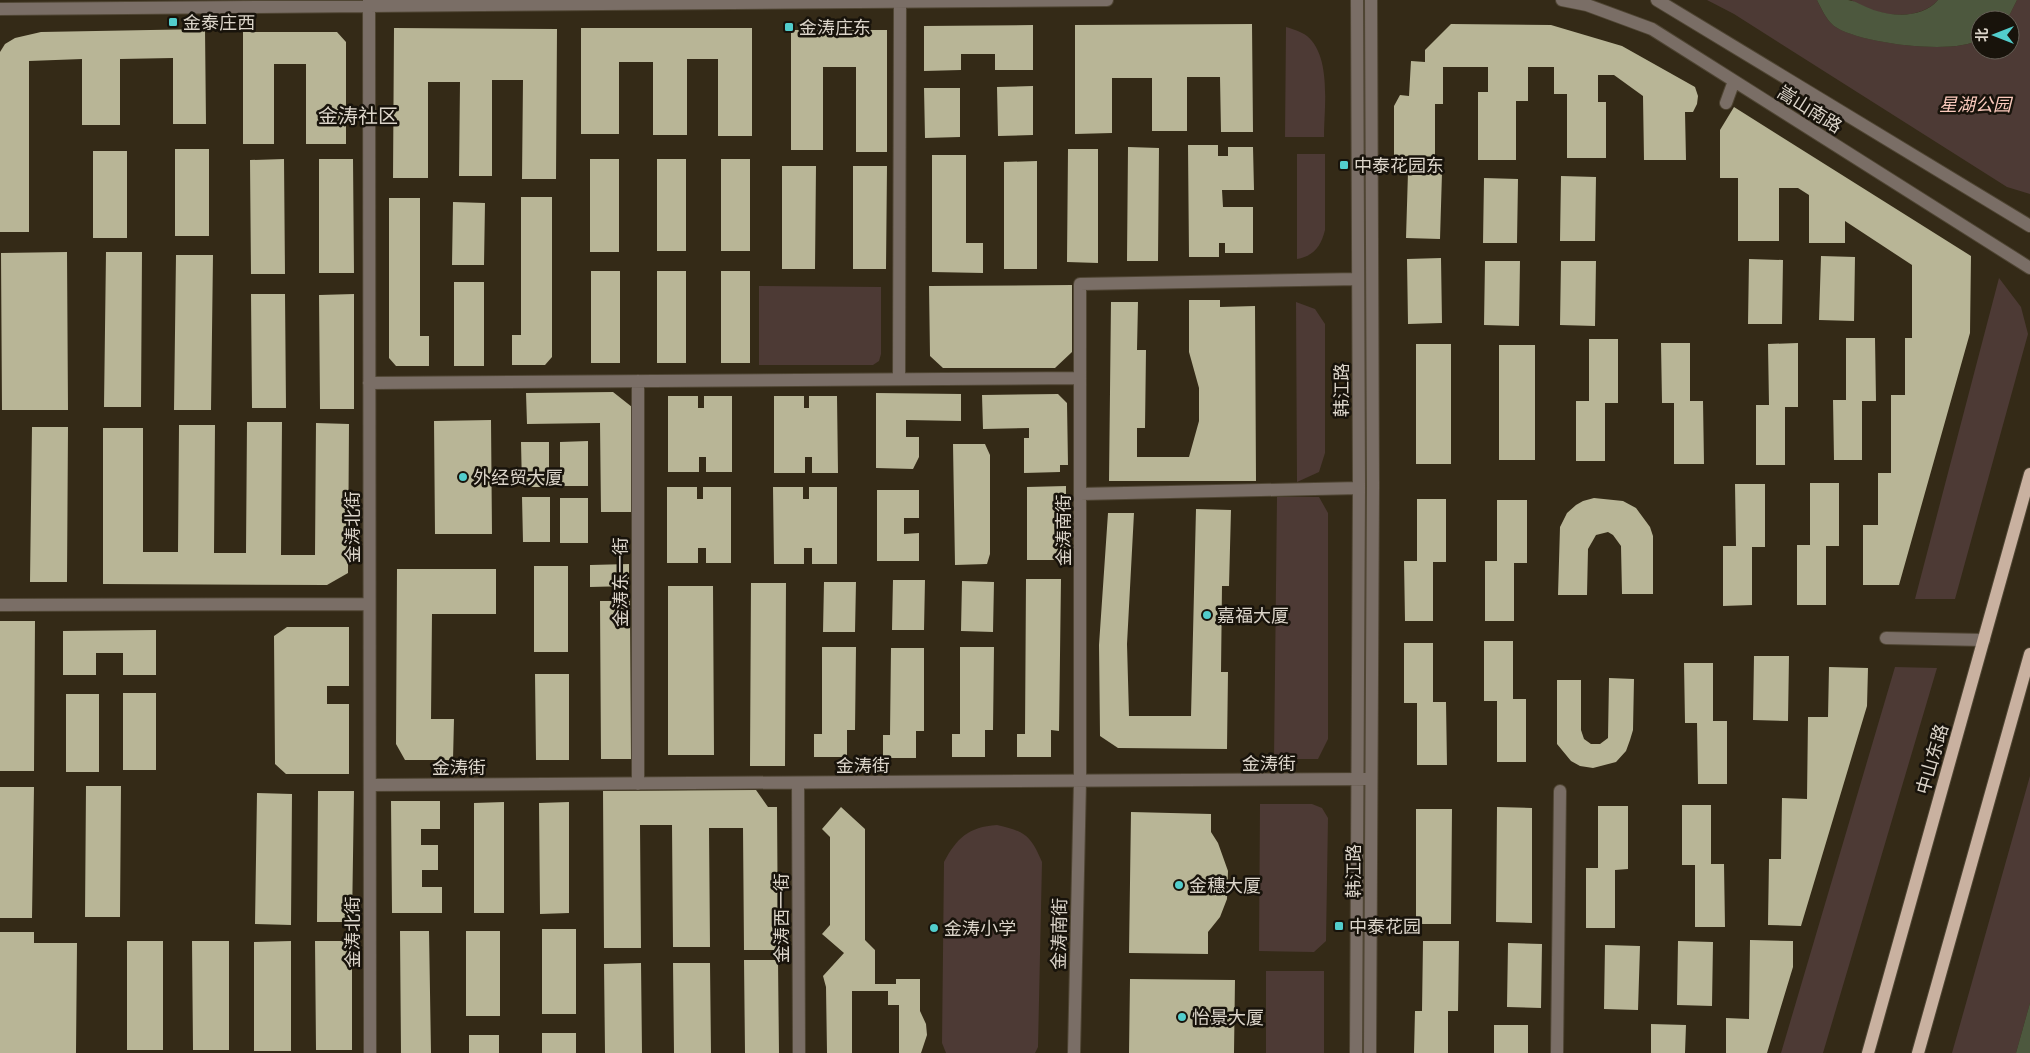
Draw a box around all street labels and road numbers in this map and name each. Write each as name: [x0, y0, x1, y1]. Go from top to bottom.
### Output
street label: 嵩山南路: [1773, 80, 1847, 138]
street label: 韩江路: [1330, 363, 1353, 417]
street label: 金涛北街: [341, 491, 364, 563]
street label: 金涛南街: [1052, 494, 1075, 566]
street label: 金涛东一街: [609, 537, 632, 627]
street label: 中山东路: [1911, 721, 1953, 797]
street label: 金涛街: [1242, 752, 1296, 775]
street label: 金涛街: [836, 754, 890, 777]
street label: 金涛街: [432, 756, 486, 779]
street label: 韩江路: [1342, 844, 1365, 898]
street label: 金涛西一街: [770, 873, 793, 963]
street label: 金涛北街: [341, 896, 364, 968]
street label: 金涛南街: [1047, 898, 1071, 970]

